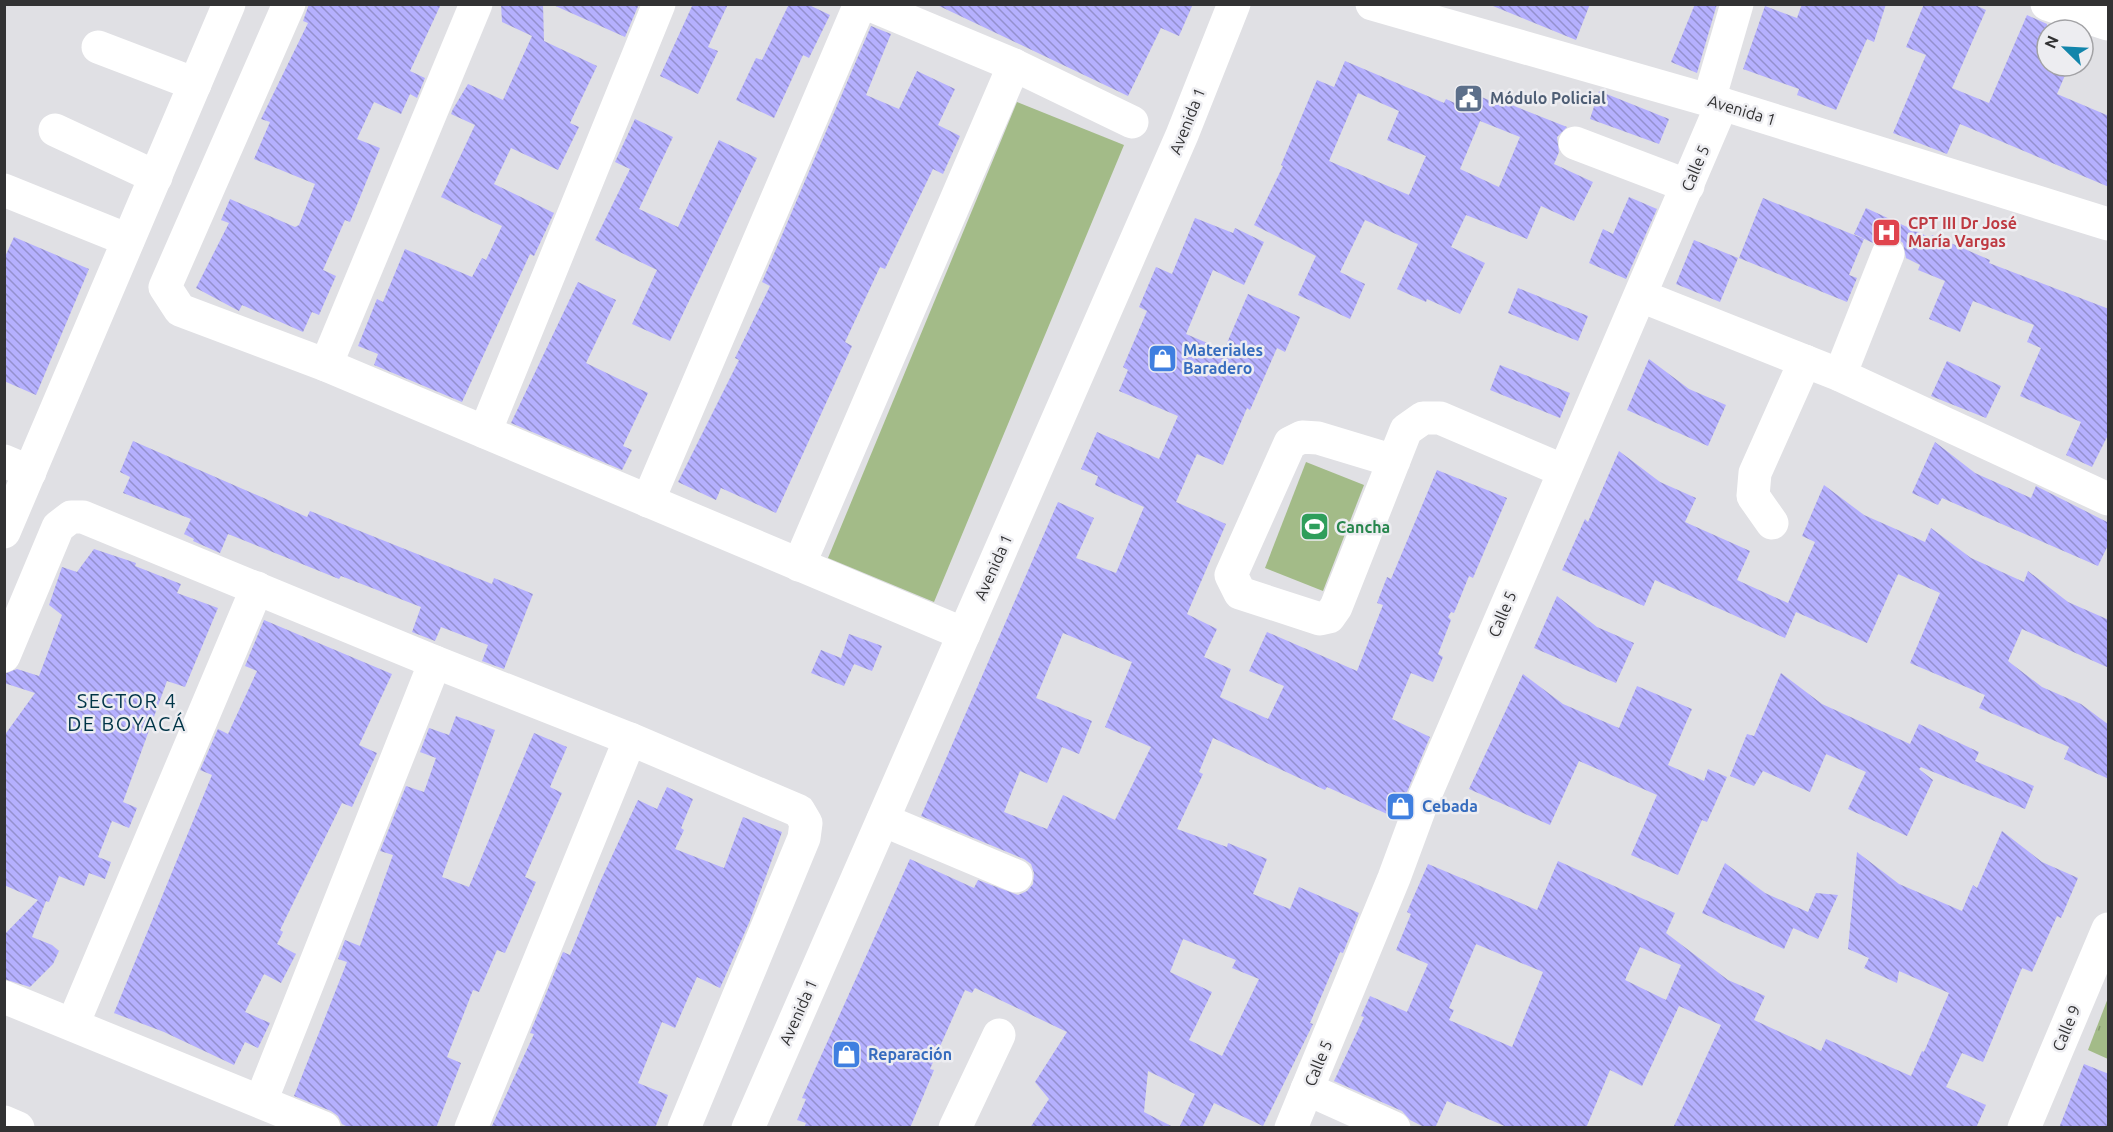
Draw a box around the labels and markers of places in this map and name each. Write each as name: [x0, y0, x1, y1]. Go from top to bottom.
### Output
public building icon: Módulo Policial: [1453, 82, 1485, 114]
place label: Módulo Policial: [1490, 89, 1606, 107]
place label: CPT III Dr José María Vargas: [1908, 214, 2017, 250]
hospital icon: CPT III Dr José María Vargas: [1871, 216, 1903, 248]
place label: Materiales Baradero: [1183, 341, 1263, 377]
shop icon: Materiales Baradero: [1146, 343, 1178, 375]
sports icon: Cancha: [1299, 511, 1331, 543]
place label: Cancha: [1336, 518, 1390, 536]
shop icon: Cebada: [1385, 790, 1417, 822]
place label: Cebada: [1422, 797, 1478, 815]
shop icon: Reparación: [831, 1038, 863, 1070]
place label: Reparación: [868, 1045, 952, 1063]

